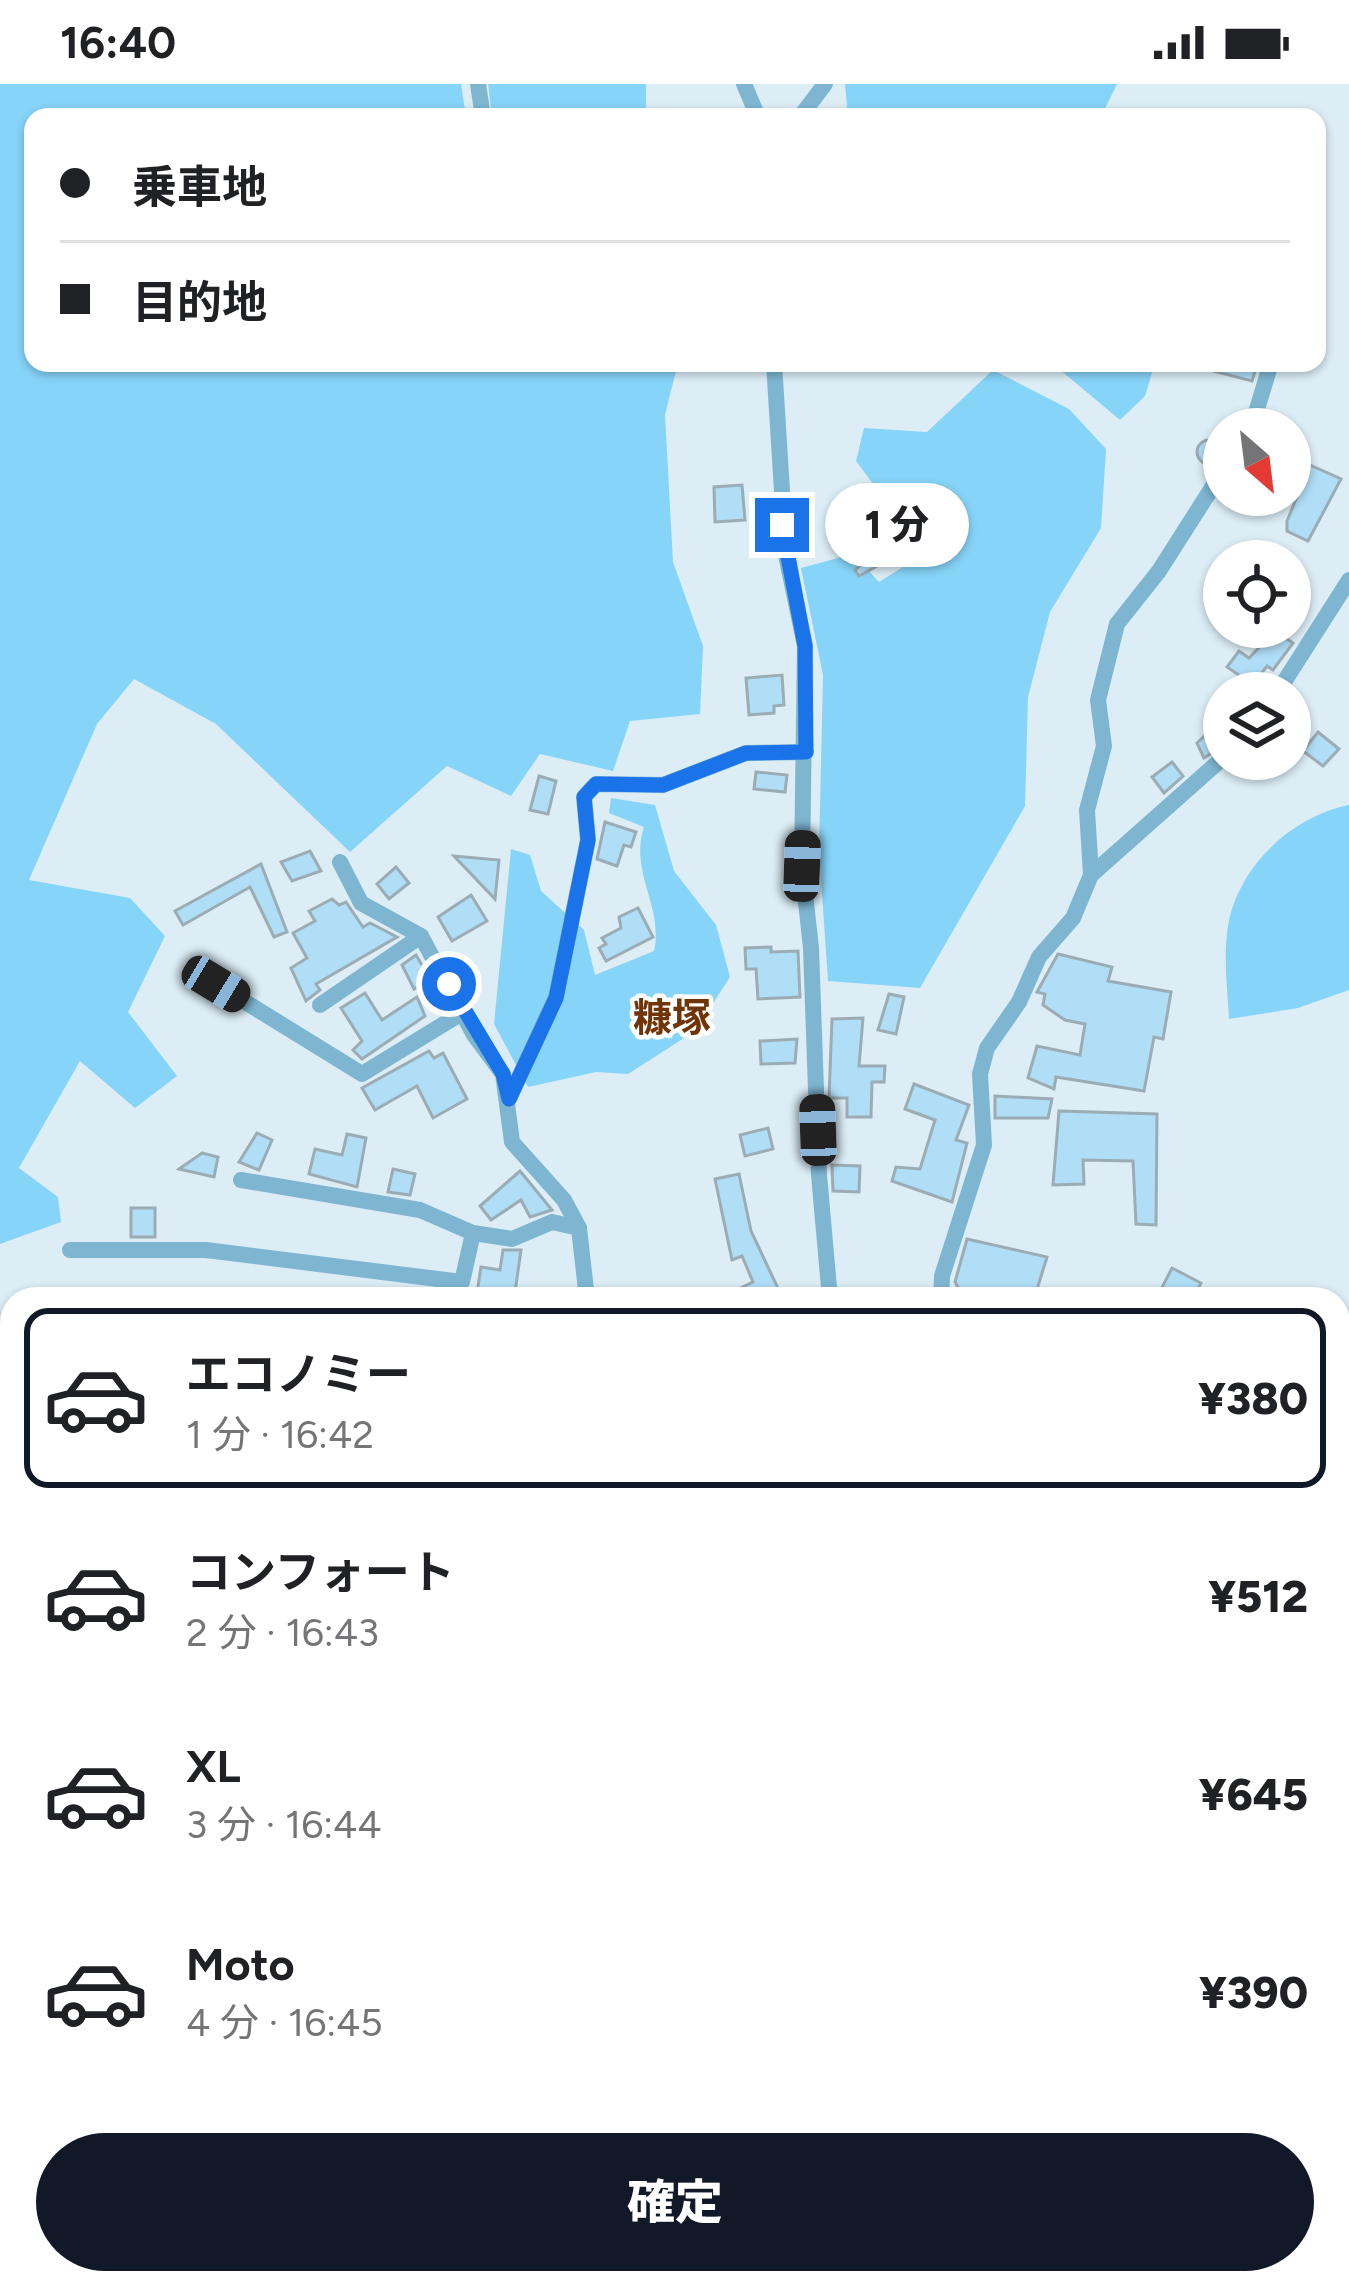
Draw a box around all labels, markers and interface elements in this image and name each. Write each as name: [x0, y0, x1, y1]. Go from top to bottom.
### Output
text: 16:40: [60, 15, 176, 69]
text: 乗車地: [132, 160, 267, 214]
text: 目的地: [132, 275, 267, 329]
north arrow: [1203, 408, 1311, 516]
map controls: [1203, 408, 1311, 780]
callout: 1 分: [824, 483, 968, 567]
route end: [755, 498, 809, 552]
text: 1 分: [865, 501, 929, 548]
button: locate: [1203, 540, 1311, 648]
button: layers: [1203, 672, 1311, 780]
car: [783, 829, 821, 903]
car: [176, 950, 256, 1018]
route start: [422, 957, 476, 1011]
district label: 糠塚: [633, 994, 711, 1041]
car: [799, 1093, 837, 1167]
icon: car: [42, 1344, 150, 1452]
text: エコノミー: [186, 1347, 411, 1401]
text: ¥380: [1198, 1371, 1308, 1425]
text: 1 分 · 16:42: [186, 1411, 374, 1458]
icon: car: [42, 1542, 150, 1650]
text: コンフォート: [186, 1545, 455, 1599]
text: ¥512: [1208, 1569, 1308, 1623]
text: 2 分 · 16:43: [186, 1609, 379, 1656]
text: XL: [186, 1739, 241, 1793]
icon: car: [42, 1740, 150, 1848]
text: ¥645: [1199, 1767, 1308, 1821]
text: 3 分 · 16:44: [186, 1801, 382, 1848]
text: Moto: [186, 1937, 295, 1991]
icon: car: [42, 1938, 150, 2046]
text: ¥390: [1199, 1965, 1308, 2019]
text: 4 分 · 16:45: [186, 1999, 383, 2046]
button: 確定: [36, 2133, 1314, 2271]

